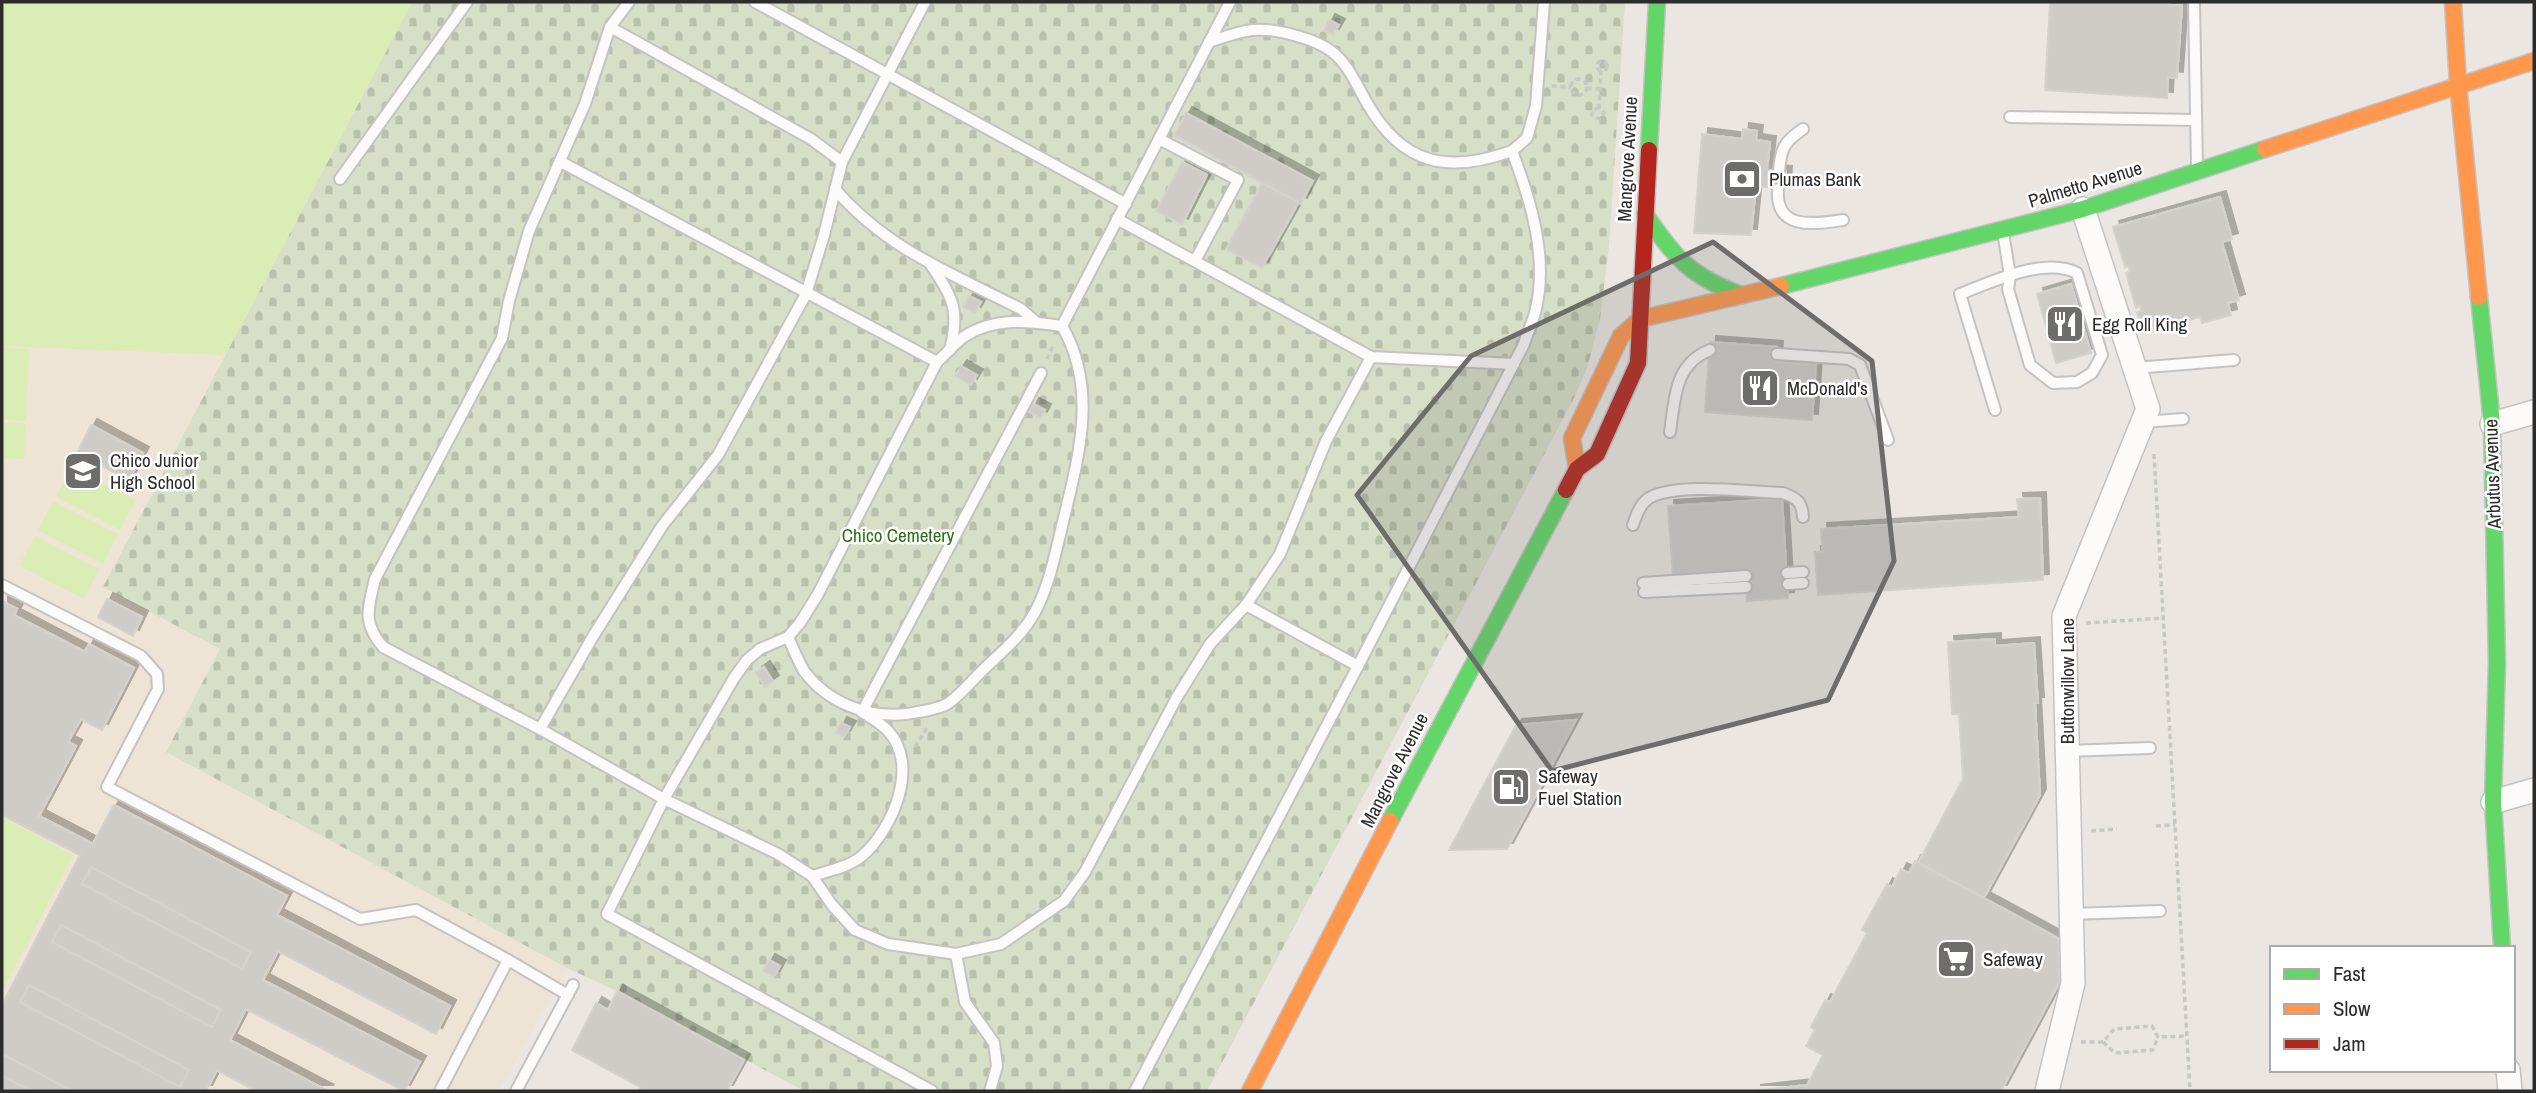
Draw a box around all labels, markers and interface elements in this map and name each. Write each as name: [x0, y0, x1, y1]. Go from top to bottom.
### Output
street label: Mangrove Avenue: [1611, 96, 1643, 222]
street label: Palmetto Avenue: [2025, 154, 2145, 214]
bank icon: Plumas Bank: [1721, 158, 1763, 200]
place label: Plumas Bank: [1769, 166, 1861, 192]
restaurant icon: Egg Roll King: [2044, 303, 2086, 345]
place label: Egg Roll King: [2092, 311, 2188, 337]
restaurant icon: McDonald's: [1739, 367, 1781, 409]
place label: McDonald's: [1787, 375, 1868, 401]
street label: Arbutus Avenue: [2477, 419, 2507, 530]
place label: Chico Junior High School: [110, 447, 199, 495]
school or university icon: Chico Junior High School: [62, 450, 104, 492]
park label: Chico Cemetery: [842, 522, 954, 548]
street label: Buttonwillow Lane: [2054, 618, 2080, 744]
street label: Mangrove Avenue: [1354, 708, 1434, 832]
place label: Safeway Fuel Station: [1538, 763, 1622, 811]
fuel station icon: Safeway Fuel Station: [1490, 766, 1532, 808]
supermarket icon: Safeway: [1935, 938, 1977, 980]
place label: Safeway: [1983, 946, 2043, 972]
legend: [2270, 946, 2515, 1072]
text: Fast: [2333, 959, 2366, 988]
text: Slow: [2333, 994, 2371, 1023]
text: Jam: [2333, 1029, 2366, 1058]

